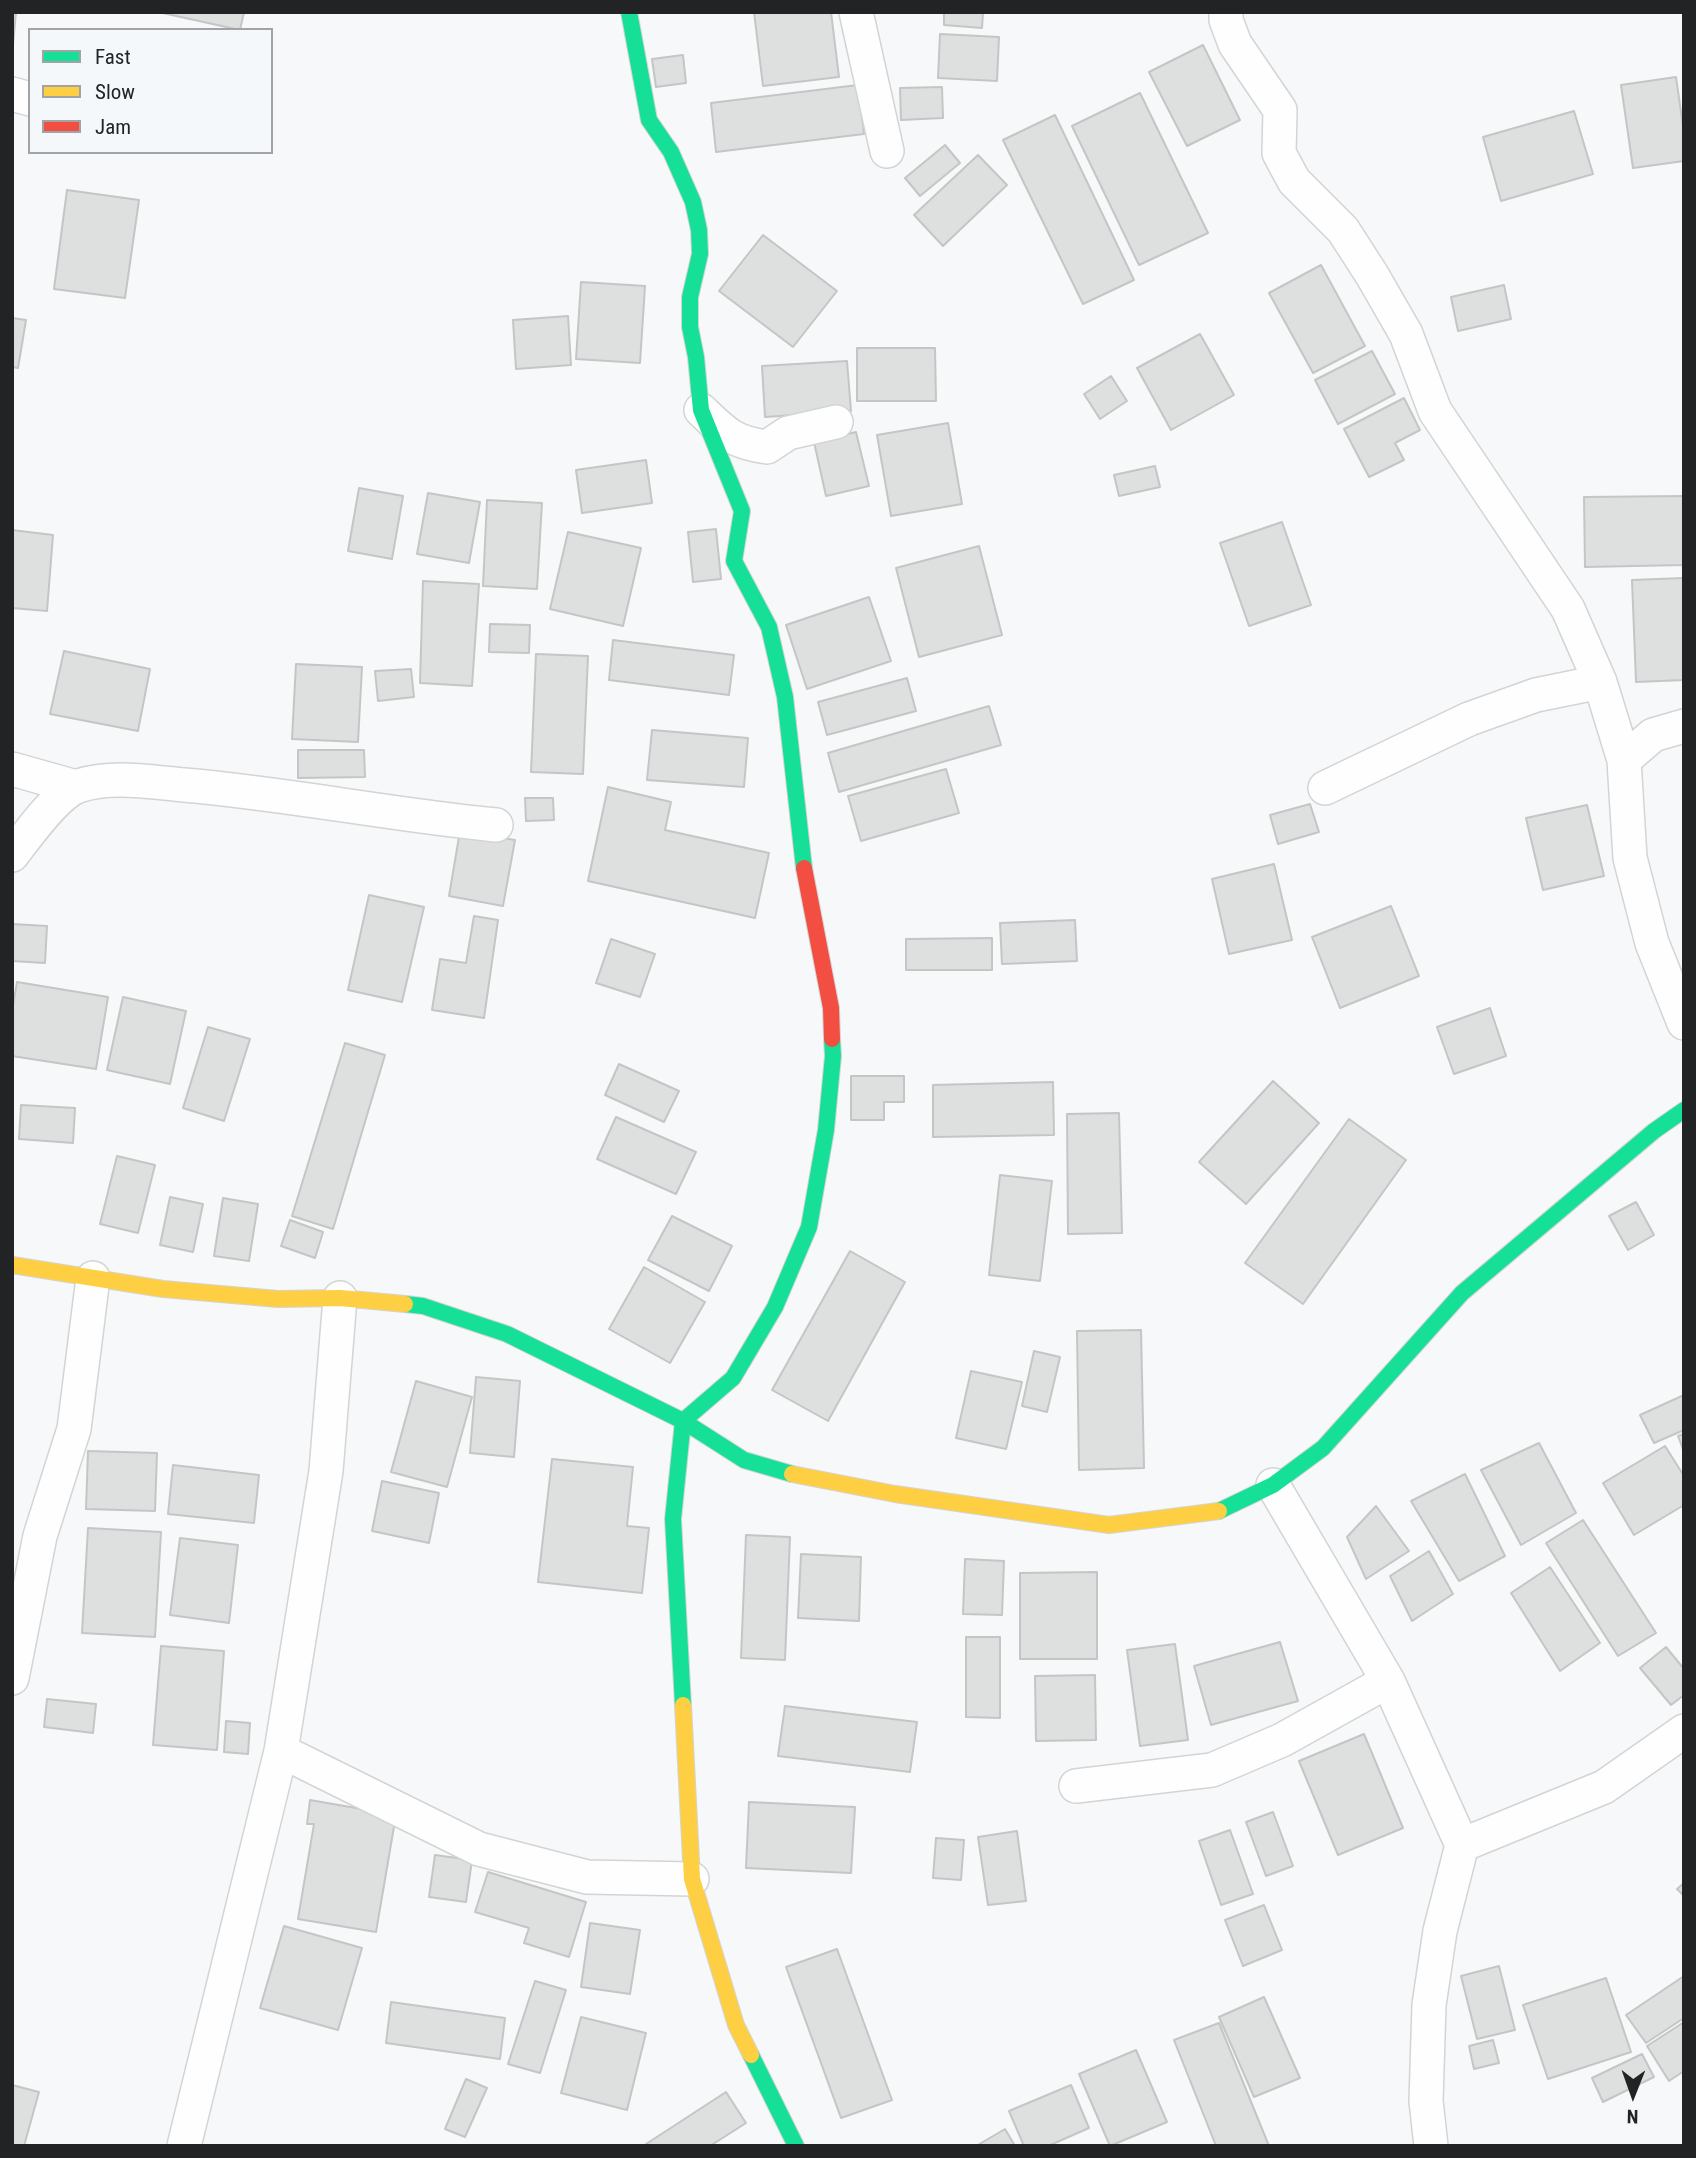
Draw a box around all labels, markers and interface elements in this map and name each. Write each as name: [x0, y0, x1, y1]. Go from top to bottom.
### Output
legend: [28, 28, 273, 154]
text: Fast: [95, 45, 131, 69]
text: Slow: [95, 80, 135, 104]
text: Jam: [95, 115, 131, 139]
north arrow: [1598, 2060, 1668, 2130]
text: N: [1627, 2105, 1639, 2128]

